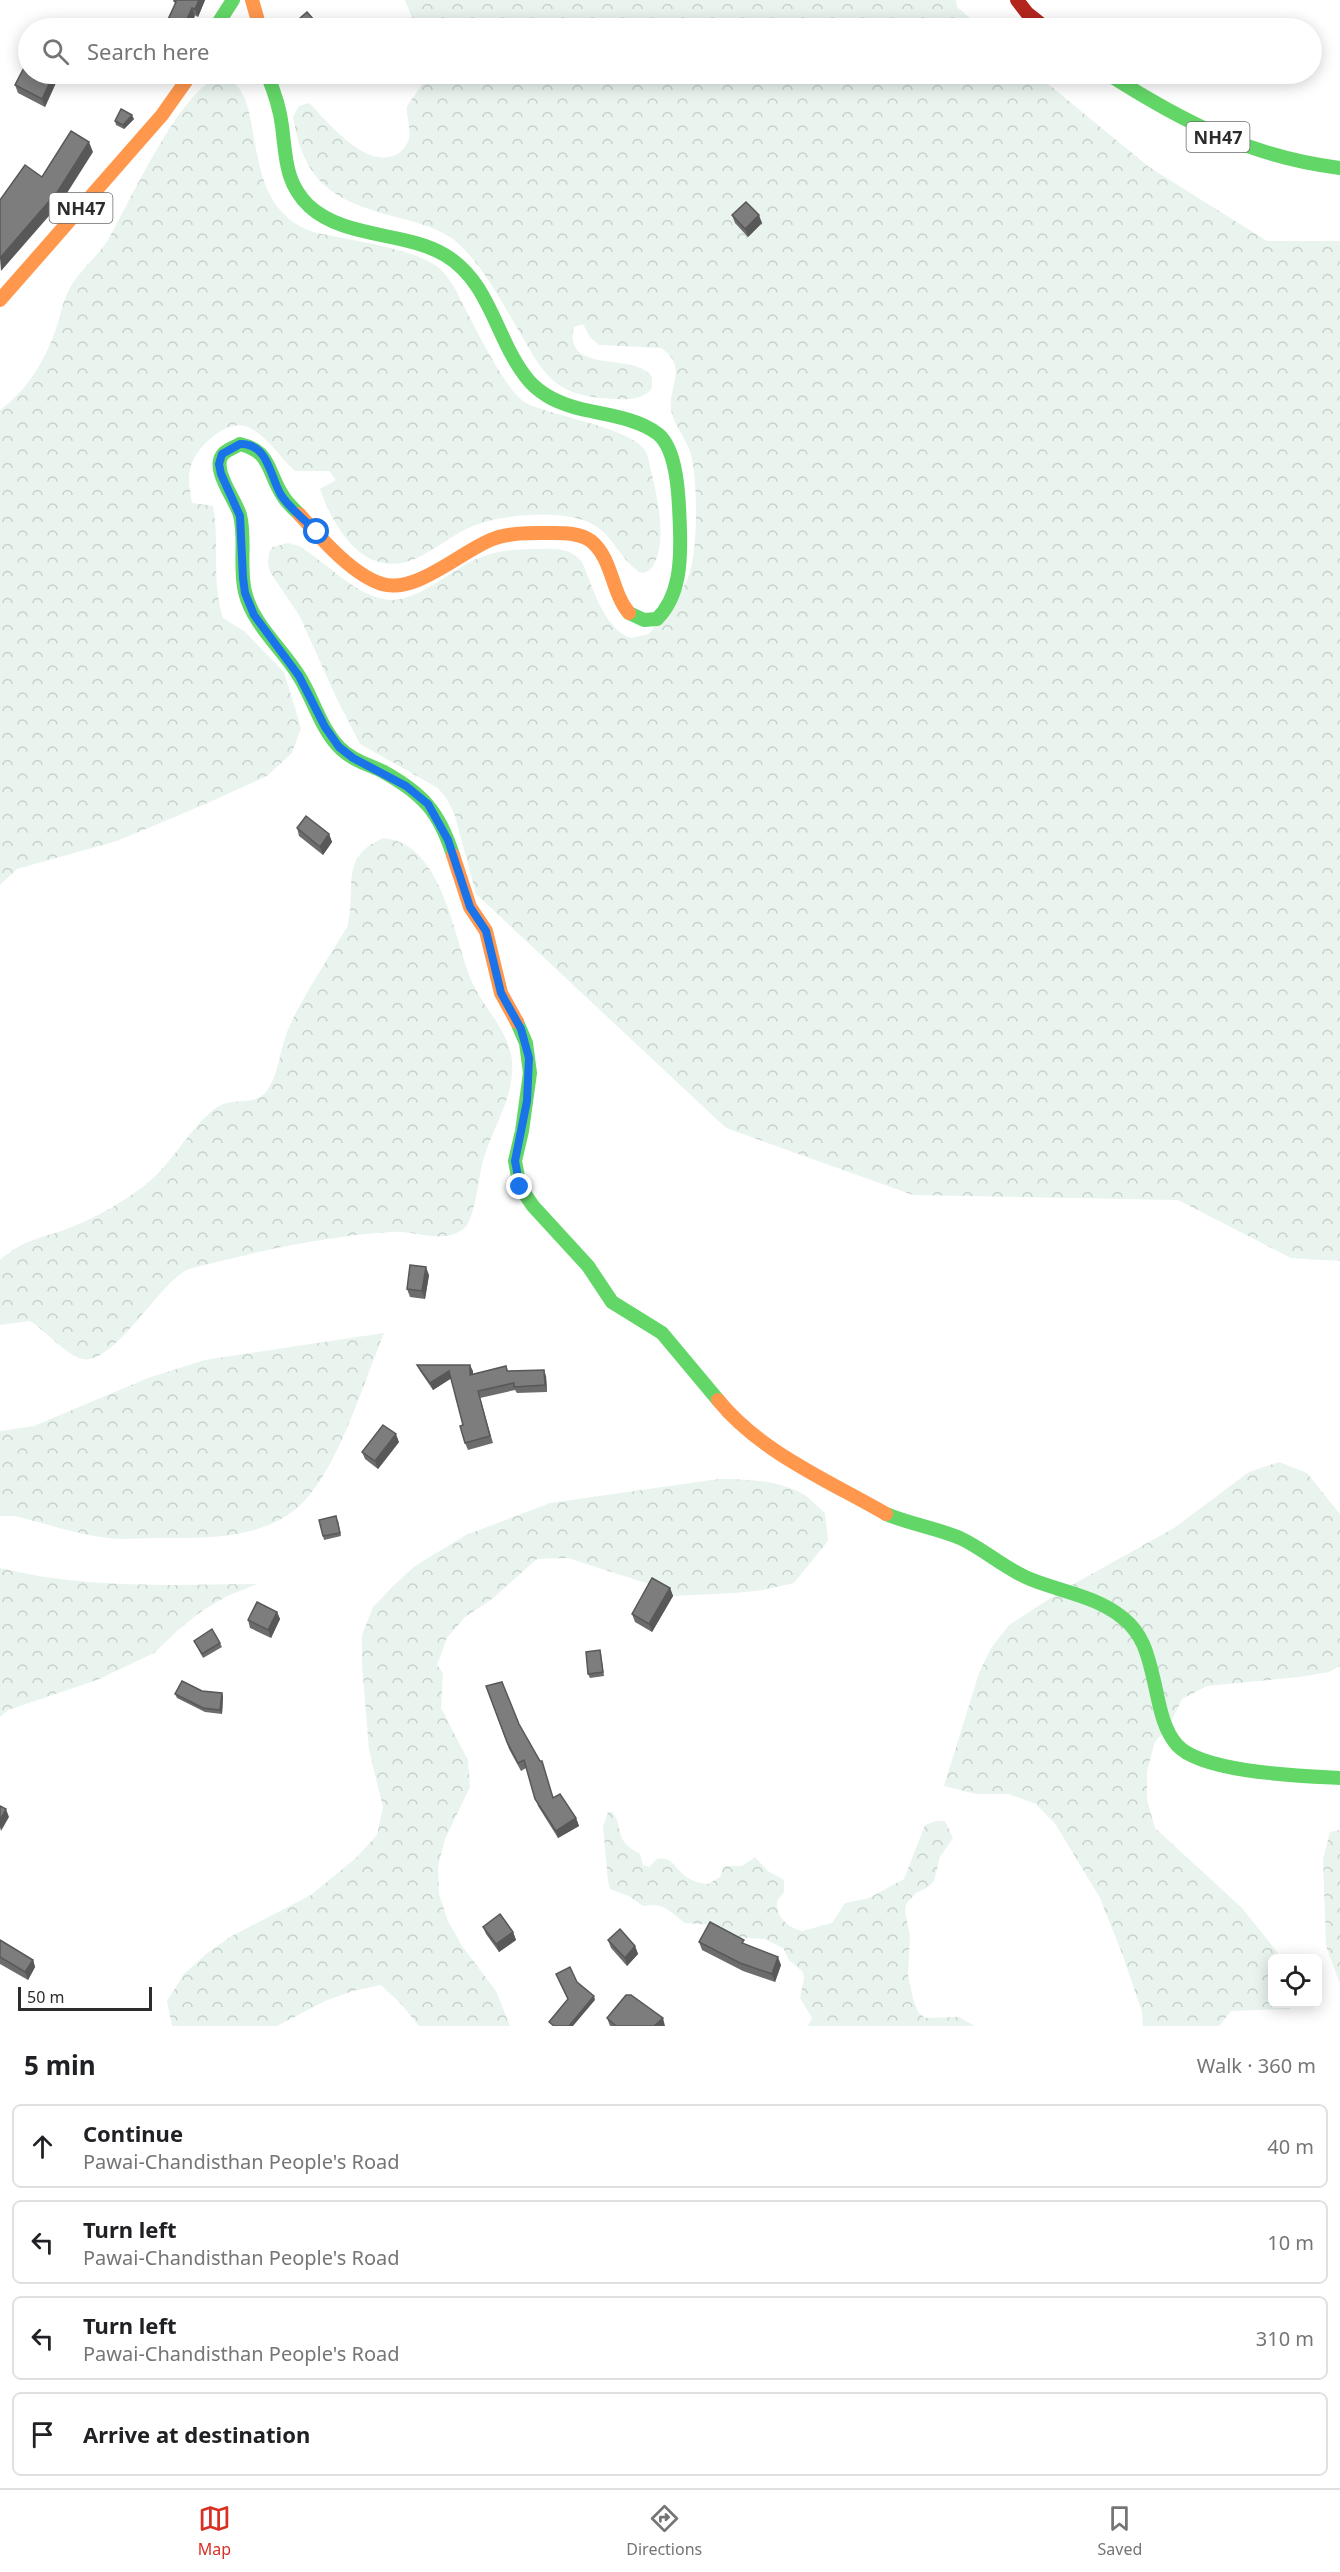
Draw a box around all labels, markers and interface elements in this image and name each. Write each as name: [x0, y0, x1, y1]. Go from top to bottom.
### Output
search box: [18, 18, 1322, 84]
icon: search: [39, 35, 72, 68]
text: Search here: [87, 36, 209, 66]
road number: NH47: [1186, 122, 1250, 152]
road number: NH47: [50, 193, 112, 223]
route start: [303, 518, 329, 544]
route end: [506, 1173, 532, 1199]
map controls: [1268, 1954, 1322, 2008]
button: locate: [1268, 1954, 1322, 2008]
scale bar: [18, 1984, 152, 2012]
text: 50 m: [27, 1986, 64, 2008]
text: 5 min: [24, 2047, 96, 2083]
text: Walk · 360 m: [1197, 2052, 1316, 2079]
text: Continue: [83, 2118, 183, 2148]
icon: ahead: [26, 2130, 59, 2163]
text: 40 m: [1267, 2133, 1314, 2160]
text: Pawai-Chandisthan People's Road: [83, 2148, 400, 2175]
text: Turn left: [83, 2214, 177, 2244]
icon: left: [26, 2226, 59, 2259]
text: 10 m: [1267, 2229, 1314, 2256]
text: Pawai-Chandisthan People's Road: [83, 2244, 400, 2271]
text: Turn left: [83, 2310, 177, 2340]
icon: left: [26, 2322, 59, 2355]
text: 310 m: [1256, 2325, 1314, 2352]
text: Pawai-Chandisthan People's Road: [83, 2340, 400, 2367]
icon: arrive: [26, 2418, 59, 2451]
text: Arrive at destination: [83, 2419, 310, 2449]
tab: Map: [198, 2502, 231, 2560]
tab: Directions: [626, 2502, 702, 2560]
tab: Saved: [1098, 2502, 1142, 2560]

